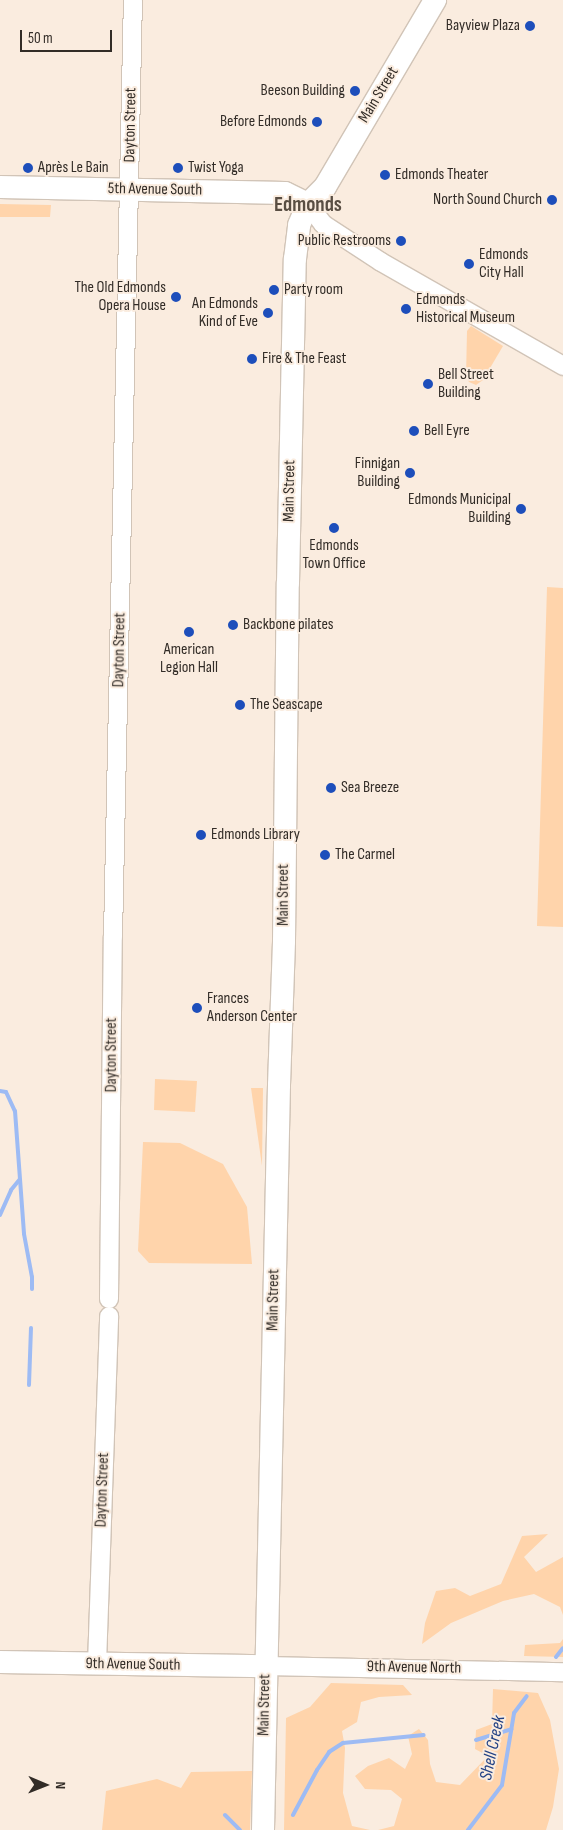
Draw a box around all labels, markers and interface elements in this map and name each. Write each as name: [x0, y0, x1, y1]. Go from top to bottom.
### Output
place label: Bayview Plaza: [446, 16, 520, 36]
scale bar: [22, 20, 115, 52]
marker: Bayview Plaza: [524, 20, 536, 32]
text: 50 m: [28, 29, 53, 48]
street label: Main Street: [355, 64, 403, 126]
place label: Beeson Building: [261, 81, 345, 101]
marker: Beeson Building: [349, 85, 361, 97]
street label: Dayton Street: [121, 88, 141, 162]
place label: Before Edmonds: [220, 112, 307, 132]
marker: Before Edmonds: [311, 116, 323, 128]
place label: Après Le Bain: [38, 158, 109, 178]
place label: Twist Yoga: [188, 158, 244, 178]
marker: Après Le Bain: [22, 162, 34, 174]
marker: Twist Yoga: [172, 162, 184, 174]
place label: Edmonds Theater: [395, 165, 488, 185]
marker: Edmonds Theater: [379, 169, 391, 181]
street label: 5th Avenue South: [108, 180, 202, 200]
place label: North Sound Church: [433, 190, 542, 210]
district label: Edmonds: [274, 192, 342, 218]
marker: North Sound Church: [546, 194, 558, 206]
place label: Public Restrooms: [298, 231, 391, 251]
marker: Public Restrooms: [395, 235, 407, 247]
place label: Edmonds City Hall: [479, 245, 528, 283]
marker: Edmonds City Hall: [463, 258, 475, 270]
place label: The Old Edmonds Opera House: [74, 278, 166, 316]
place label: Party room: [284, 280, 343, 300]
marker: Party room: [268, 284, 280, 296]
place label: Edmonds Historical Museum: [416, 290, 515, 328]
marker: The Old Edmonds Opera House: [170, 291, 182, 303]
place label: An Edmonds Kind of Eve: [192, 294, 258, 332]
marker: Edmonds Historical Museum: [400, 303, 412, 315]
marker: An Edmonds Kind of Eve: [262, 307, 274, 319]
place label: Fire & The Feast: [262, 349, 346, 369]
marker: Fire & The Feast: [246, 353, 258, 365]
place label: Bell Street Building: [438, 365, 494, 403]
marker: Bell Street Building: [422, 378, 434, 390]
place label: Bell Eyre: [424, 421, 470, 441]
marker: Bell Eyre: [408, 425, 420, 437]
place label: Finnigan Building: [355, 454, 400, 492]
street label: Main Street: [280, 460, 300, 522]
marker: Finnigan Building: [404, 467, 416, 479]
place label: Edmonds Municipal Building: [408, 490, 511, 528]
marker: Edmonds Municipal Building: [515, 503, 527, 515]
marker: Edmonds Town Office: [328, 522, 340, 534]
place label: Edmonds Town Office: [302, 536, 366, 574]
street label: Dayton Street: [110, 613, 130, 687]
place label: Backbone pilates: [243, 615, 334, 635]
marker: Backbone pilates: [227, 619, 239, 631]
marker: American Legion Hall: [183, 626, 195, 638]
place label: American Legion Hall: [160, 640, 218, 678]
place label: The Seascape: [250, 695, 323, 715]
marker: The Seascape: [234, 699, 246, 711]
place label: Sea Breeze: [341, 778, 399, 798]
marker: Sea Breeze: [325, 782, 337, 794]
place label: Edmonds Library: [211, 825, 300, 845]
marker: Edmonds Library: [195, 829, 207, 841]
place label: The Carmel: [335, 845, 395, 865]
marker: The Carmel: [319, 849, 331, 861]
street label: Main Street: [274, 864, 294, 926]
place label: Frances Anderson Center: [207, 989, 297, 1027]
marker: Frances Anderson Center: [191, 1002, 203, 1014]
street label: Dayton Street: [102, 1018, 122, 1092]
street label: Main Street: [264, 1269, 284, 1331]
street label: Dayton Street: [92, 1452, 114, 1528]
street label: 9th Avenue South: [85, 1655, 181, 1675]
street label: 9th Avenue North: [367, 1658, 461, 1678]
street label: Main Street: [255, 1674, 275, 1736]
water label: Shell Creek: [476, 1714, 510, 1782]
north arrow: [20, 1760, 70, 1810]
text: N: [52, 1781, 69, 1789]

